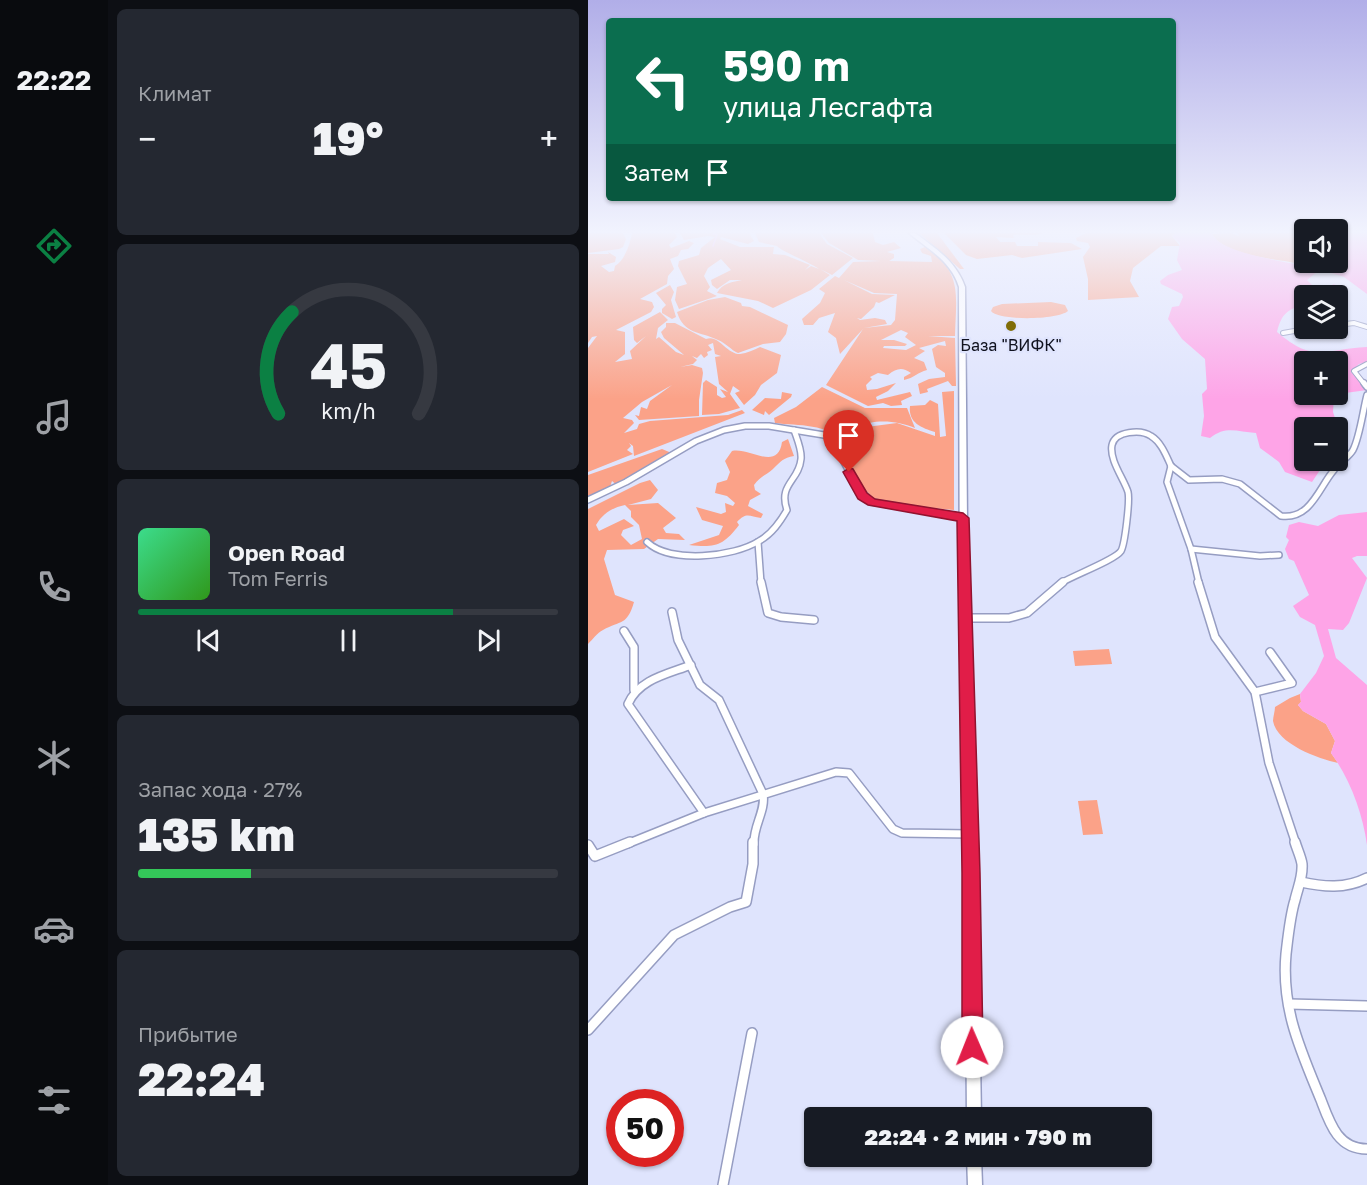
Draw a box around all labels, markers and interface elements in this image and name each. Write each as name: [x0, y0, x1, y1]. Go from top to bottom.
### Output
text: 590 m: [723, 40, 850, 90]
icon: left: [624, 42, 702, 120]
text: 22:22: [17, 64, 91, 96]
text: Климат: [138, 81, 212, 105]
text: улица Лесгафта: [723, 91, 933, 123]
text: 19°: [313, 111, 383, 165]
text: −: [138, 119, 156, 158]
text: +: [540, 119, 558, 158]
icon: arrive: [701, 156, 734, 189]
text: Затем: [624, 159, 689, 186]
map controls: [1294, 219, 1348, 471]
button: sound: [1294, 219, 1348, 273]
icon: directions: [33, 225, 75, 267]
button: layers: [1294, 285, 1348, 339]
marker: База "ВИФК": [1004, 319, 1018, 333]
text: 45: [309, 327, 387, 402]
place label: База "ВИФК": [960, 335, 1062, 355]
button: +: [1294, 351, 1348, 405]
icon: music: [33, 396, 75, 438]
text: km/h: [321, 399, 375, 425]
pin: [823, 410, 874, 472]
button: −: [1294, 417, 1348, 471]
icon: arrive: [832, 419, 865, 452]
text: Open Road: [228, 539, 345, 566]
icon: phone: [33, 566, 75, 608]
text: Tom Ferris: [228, 566, 328, 590]
icon: previous: [192, 624, 225, 657]
icon: pause: [332, 624, 365, 657]
icon: next: [472, 624, 505, 657]
icon: climate: [33, 737, 75, 779]
text: Запас хода · 27%: [138, 777, 302, 801]
text: 135 km: [138, 807, 295, 861]
icon: car: [33, 908, 75, 950]
position arrow: [940, 1015, 1004, 1079]
text: Прибытие: [138, 1022, 238, 1046]
text: 22:24: [138, 1052, 265, 1106]
icon: filters: [33, 1079, 75, 1121]
speed limit sign: 50: [606, 1089, 684, 1167]
text: 22:24 · 2 мин · 790 m: [865, 1123, 1091, 1150]

